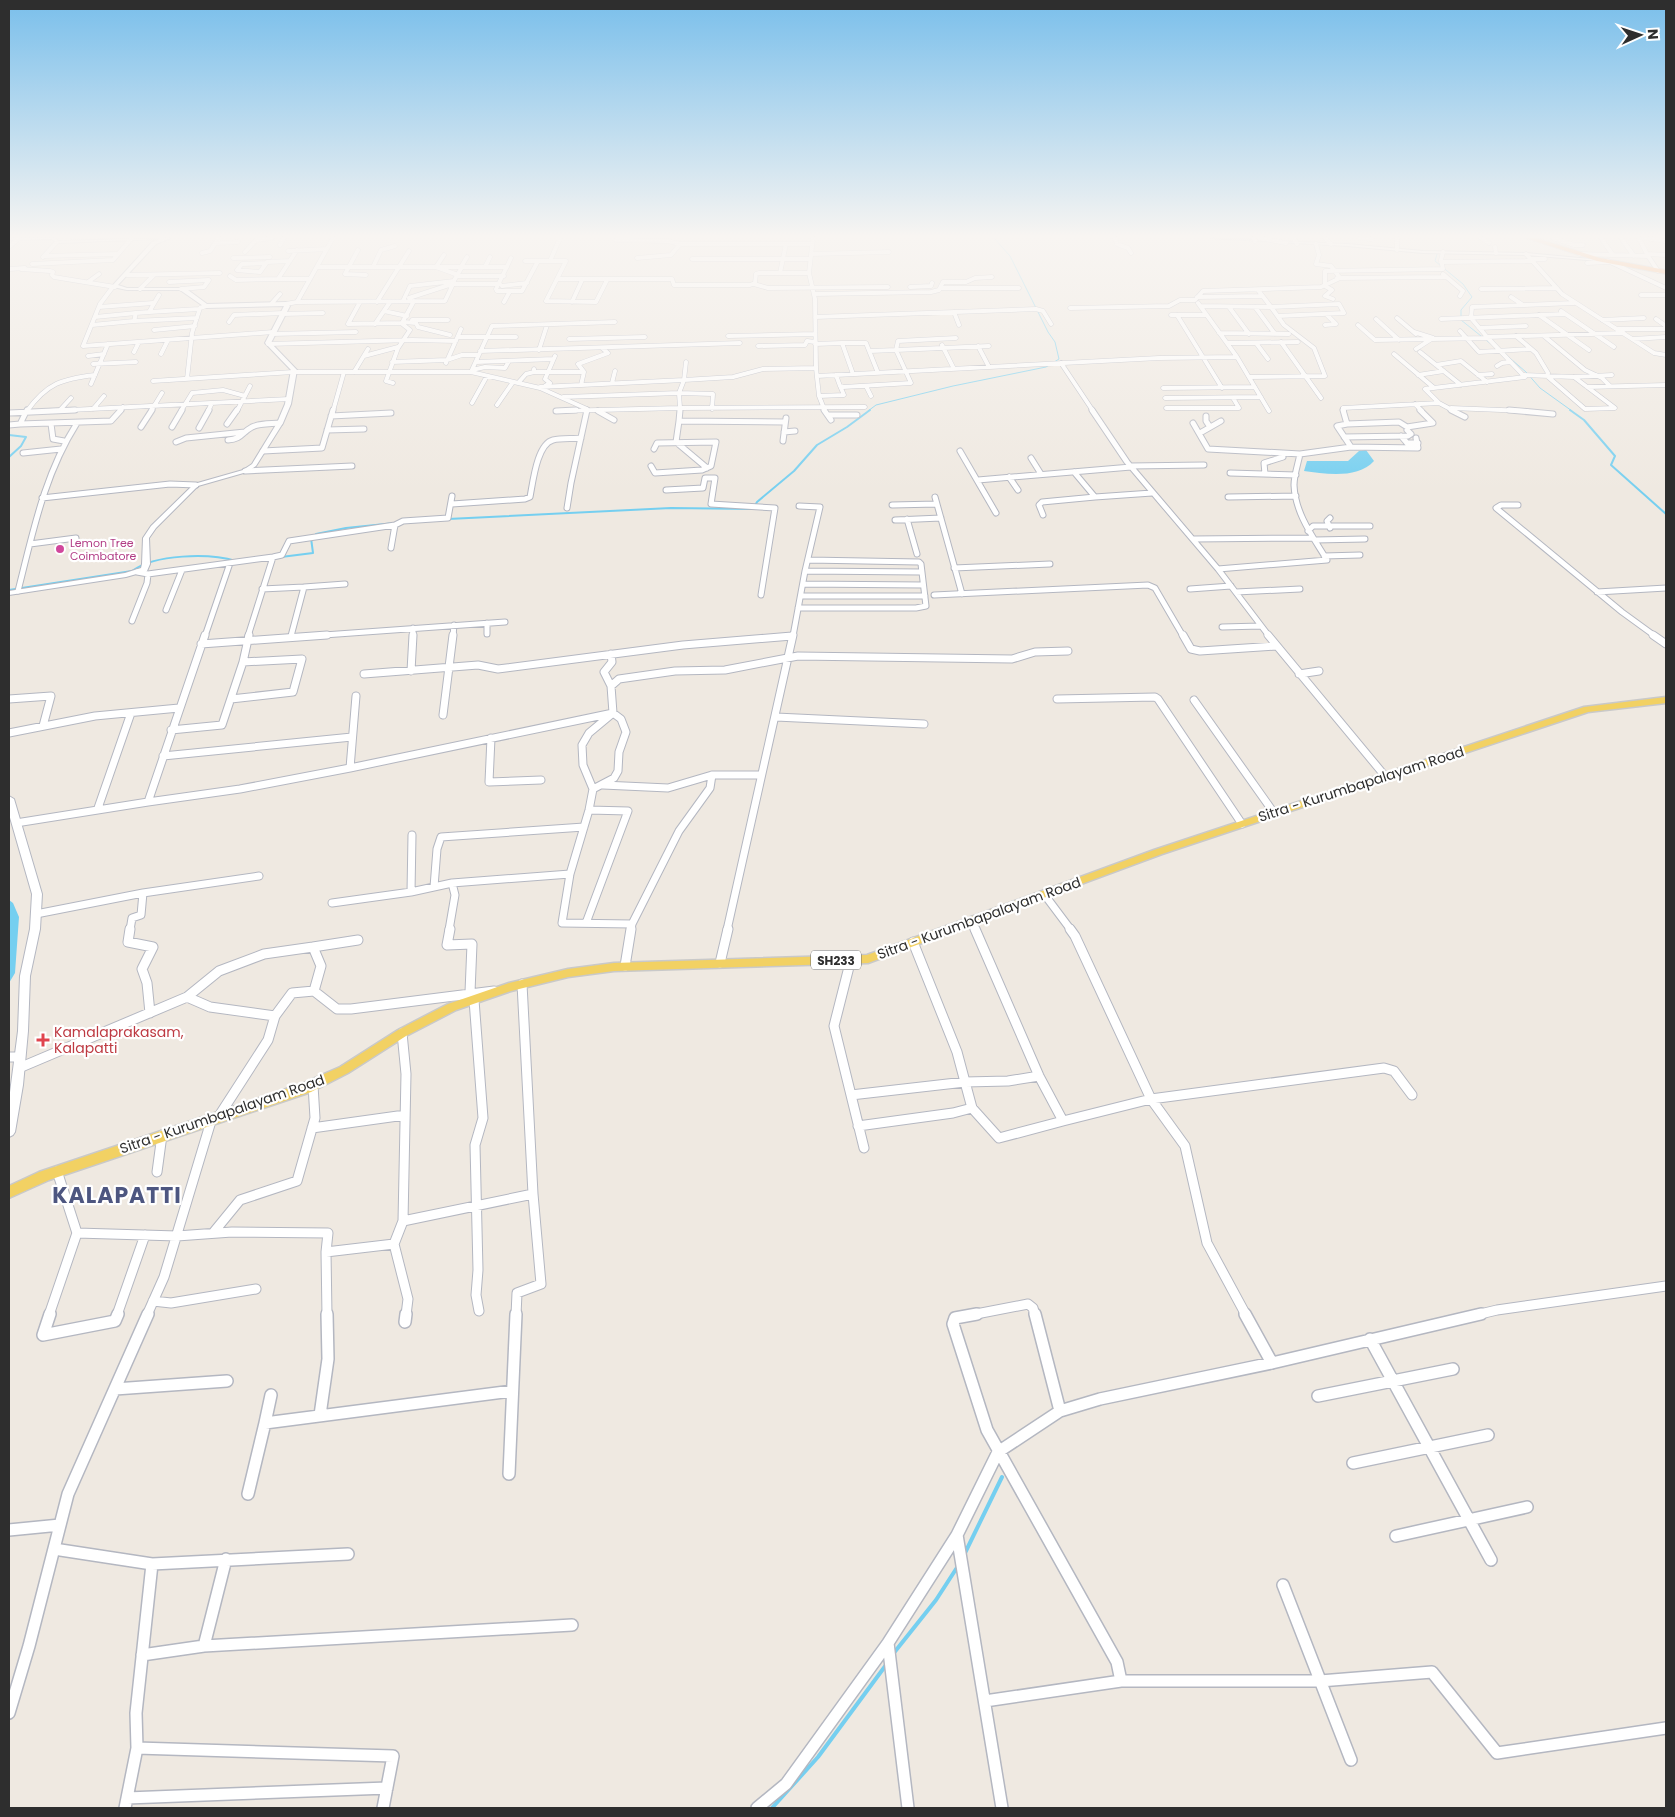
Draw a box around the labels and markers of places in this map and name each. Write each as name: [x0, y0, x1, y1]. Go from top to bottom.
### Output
place label: Lemon Tree Coimbatore: [70, 535, 137, 564]
marker: Lemon Tree Coimbatore: [54, 543, 66, 555]
place label: Kamalaprakasam, Kalapatti: [54, 1022, 184, 1058]
marker: Kamalaprakasam, Kalapatti: [36, 1033, 50, 1047]

